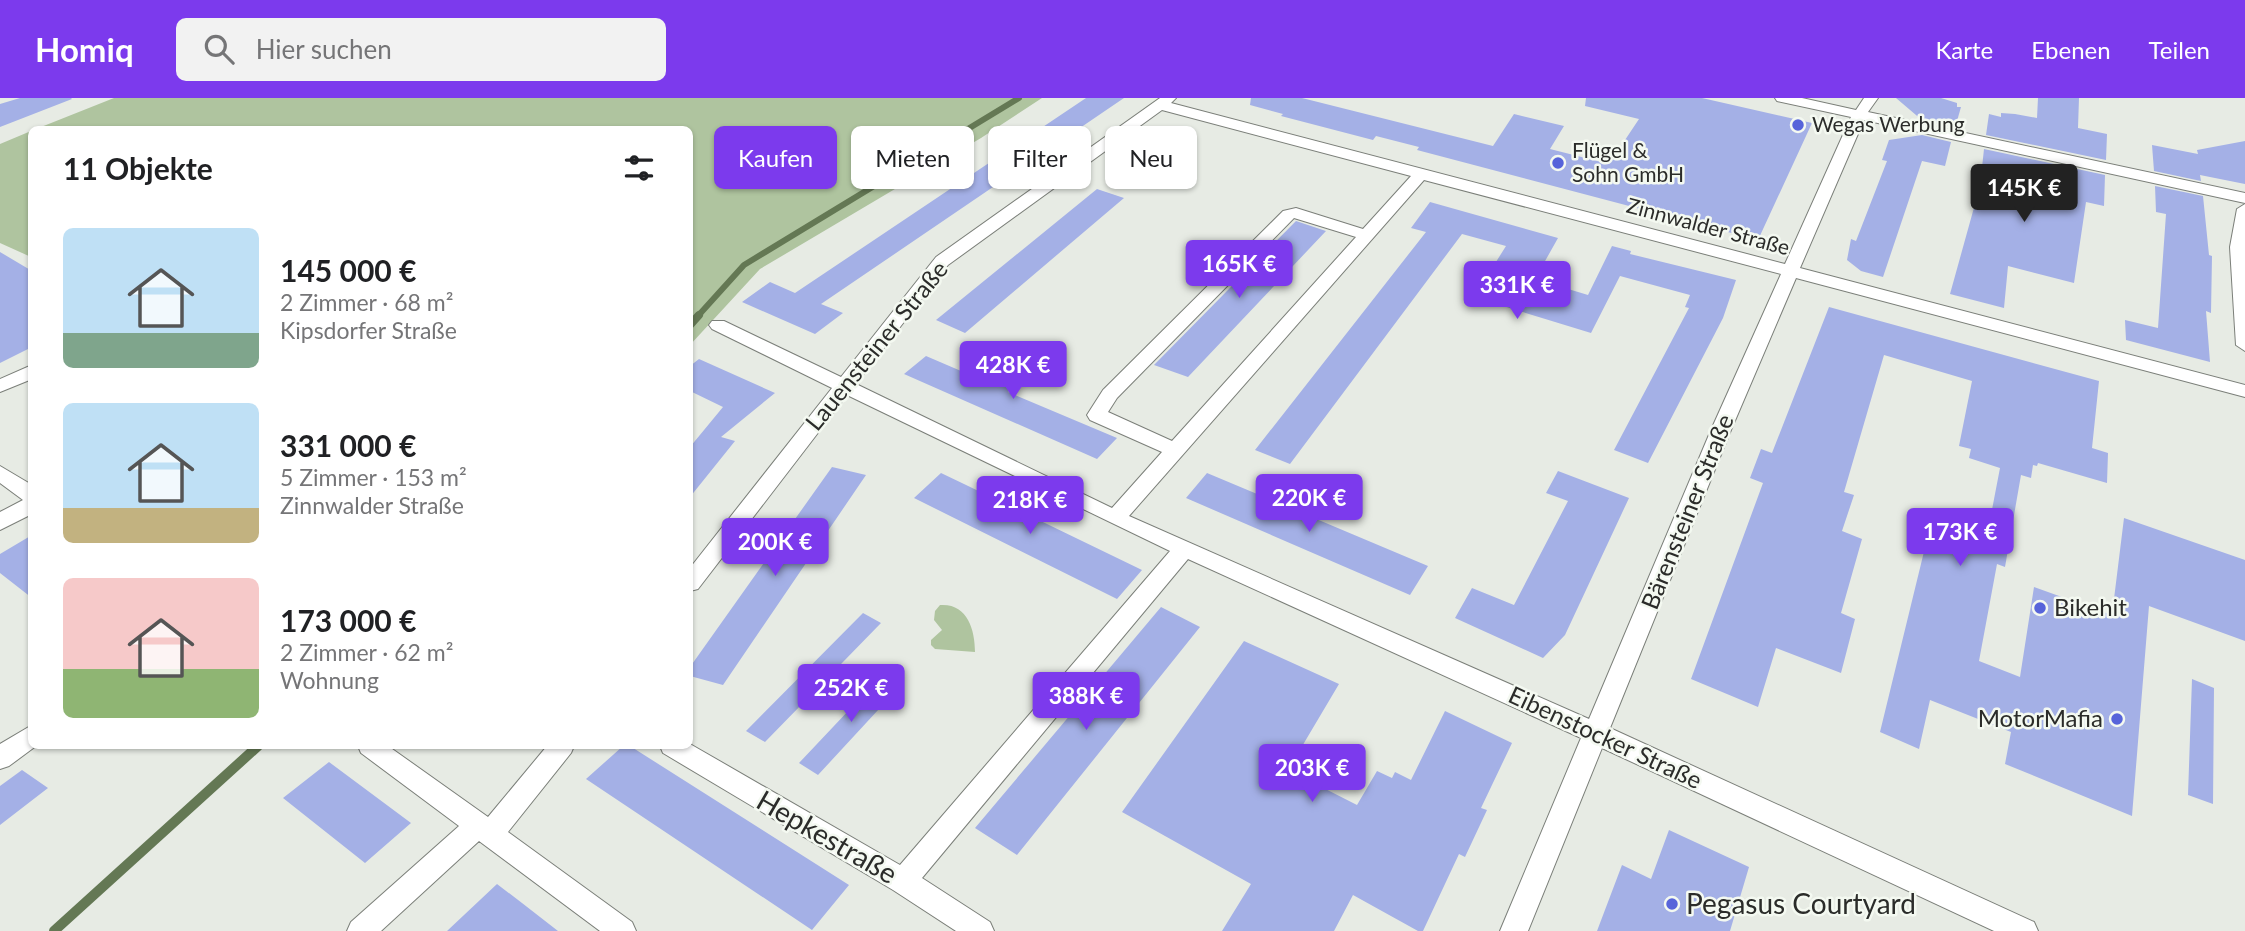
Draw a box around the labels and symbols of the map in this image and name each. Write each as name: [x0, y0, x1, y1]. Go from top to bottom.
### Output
place label: Wegas Werbung: [1812, 111, 1965, 136]
marker: Wegas Werbung: [1790, 117, 1806, 133]
place label: Flügel & Sohn GmbH: [1572, 137, 1684, 186]
marker: Flügel & Sohn GmbH: [1550, 155, 1566, 171]
pin: 145K €: [1967, 164, 2081, 224]
street label: Zinnwalder Straße: [1624, 192, 1793, 259]
pin: 165K €: [1182, 240, 1296, 300]
street label: Lauensteiner Straße: [799, 254, 953, 436]
pin: 331K €: [1460, 262, 1574, 321]
pin: 428K €: [956, 342, 1070, 401]
street label: Bärensteiner Straße: [1634, 410, 1739, 613]
pin: 220K €: [1252, 474, 1366, 534]
pin: 218K €: [973, 476, 1087, 536]
pin: 173K €: [1903, 508, 2017, 568]
pin: 200K €: [718, 518, 832, 578]
place label: Bikehit: [2054, 592, 2127, 621]
marker: Bikehit: [2032, 600, 2048, 616]
pin: 252K €: [794, 664, 908, 724]
pin: 388K €: [1029, 672, 1143, 732]
street label: Eibenstocker Straße: [1504, 679, 1707, 794]
place label: MotorMafia: [1978, 703, 2103, 732]
marker: MotorMafia: [2109, 711, 2125, 727]
pin: 203K €: [1255, 744, 1369, 804]
street label: Hepkestraße: [751, 782, 904, 890]
place label: Pegasus Courtyard: [1686, 886, 1916, 920]
marker: Pegasus Courtyard: [1664, 896, 1680, 912]

